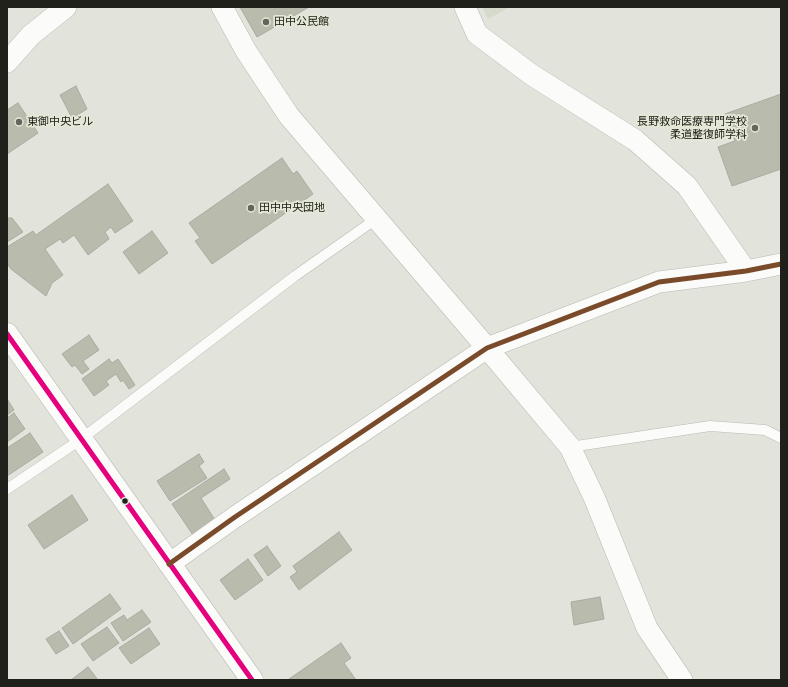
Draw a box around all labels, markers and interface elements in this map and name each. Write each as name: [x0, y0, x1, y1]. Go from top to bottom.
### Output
place label: 田中公民館: [274, 15, 329, 29]
marker: 田中公民館: [261, 17, 271, 27]
place label: 東御中央ビル: [27, 115, 93, 129]
place label: 長野救命医療専門学校 柔道整復師学科: [637, 115, 747, 141]
marker: 東御中央ビル: [14, 117, 24, 127]
marker: 長野救命医療専門学校 柔道整復師学科: [750, 123, 760, 133]
place label: 田中中央団地: [259, 201, 325, 215]
marker: 田中中央団地: [246, 203, 256, 213]
unlabelled marker: [120, 496, 130, 506]

